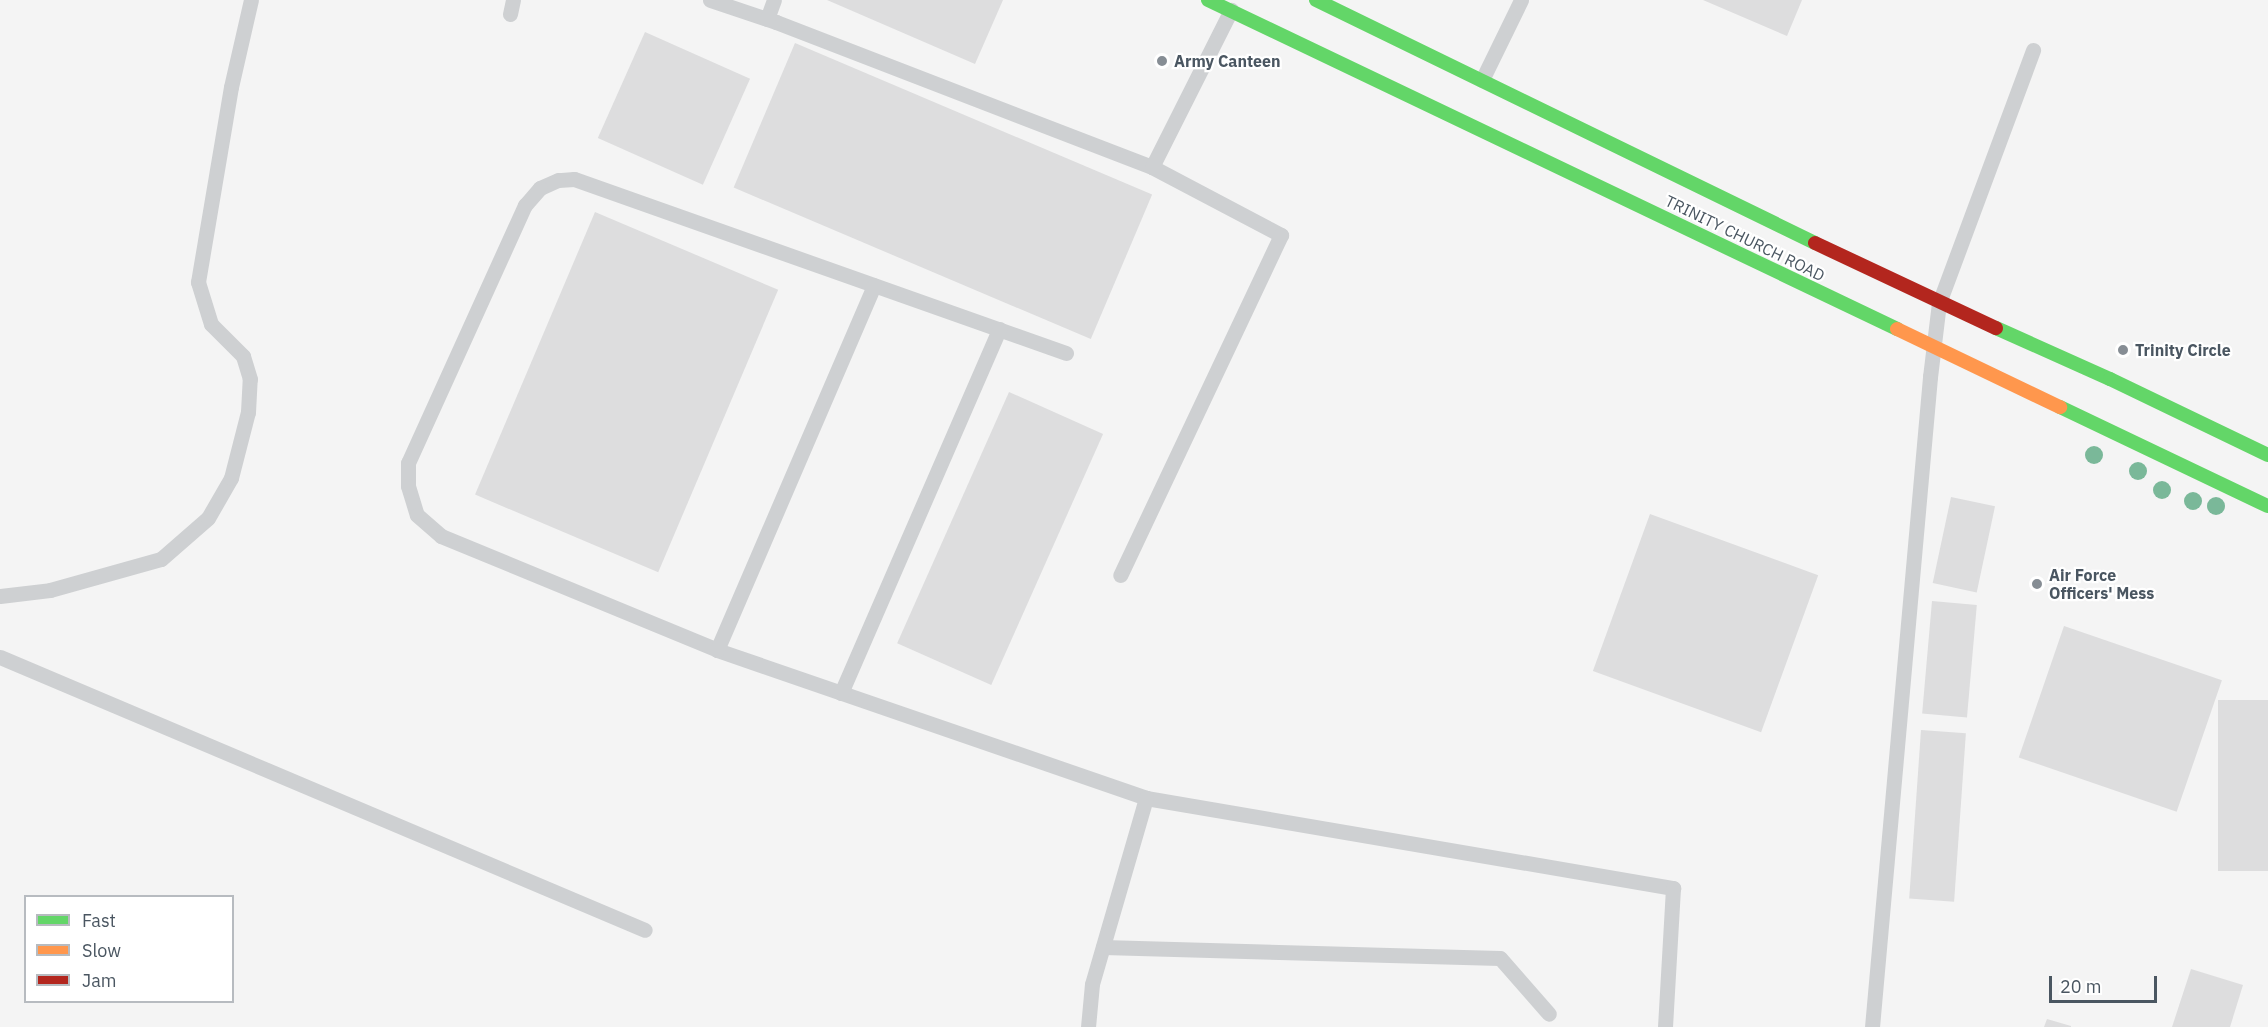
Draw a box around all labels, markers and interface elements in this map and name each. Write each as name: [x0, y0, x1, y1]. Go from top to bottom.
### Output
place label: Army Canteen: [1174, 51, 1281, 71]
marker: Army Canteen: [1155, 54, 1169, 68]
street label: TRINITY CHURCH ROAD: [1662, 191, 1828, 285]
place label: Trinity Circle: [2135, 340, 2231, 360]
marker: Trinity Circle: [2116, 343, 2130, 357]
place label: Air Force Officers' Mess: [2049, 565, 2154, 603]
marker: Air Force Officers' Mess: [2030, 577, 2044, 591]
legend: [24, 895, 234, 1003]
text: Fast: [82, 909, 116, 932]
text: Slow: [82, 939, 121, 962]
scale bar: [2052, 964, 2160, 1002]
text: Jam: [82, 969, 117, 992]
text: 20 m: [2060, 975, 2102, 998]

